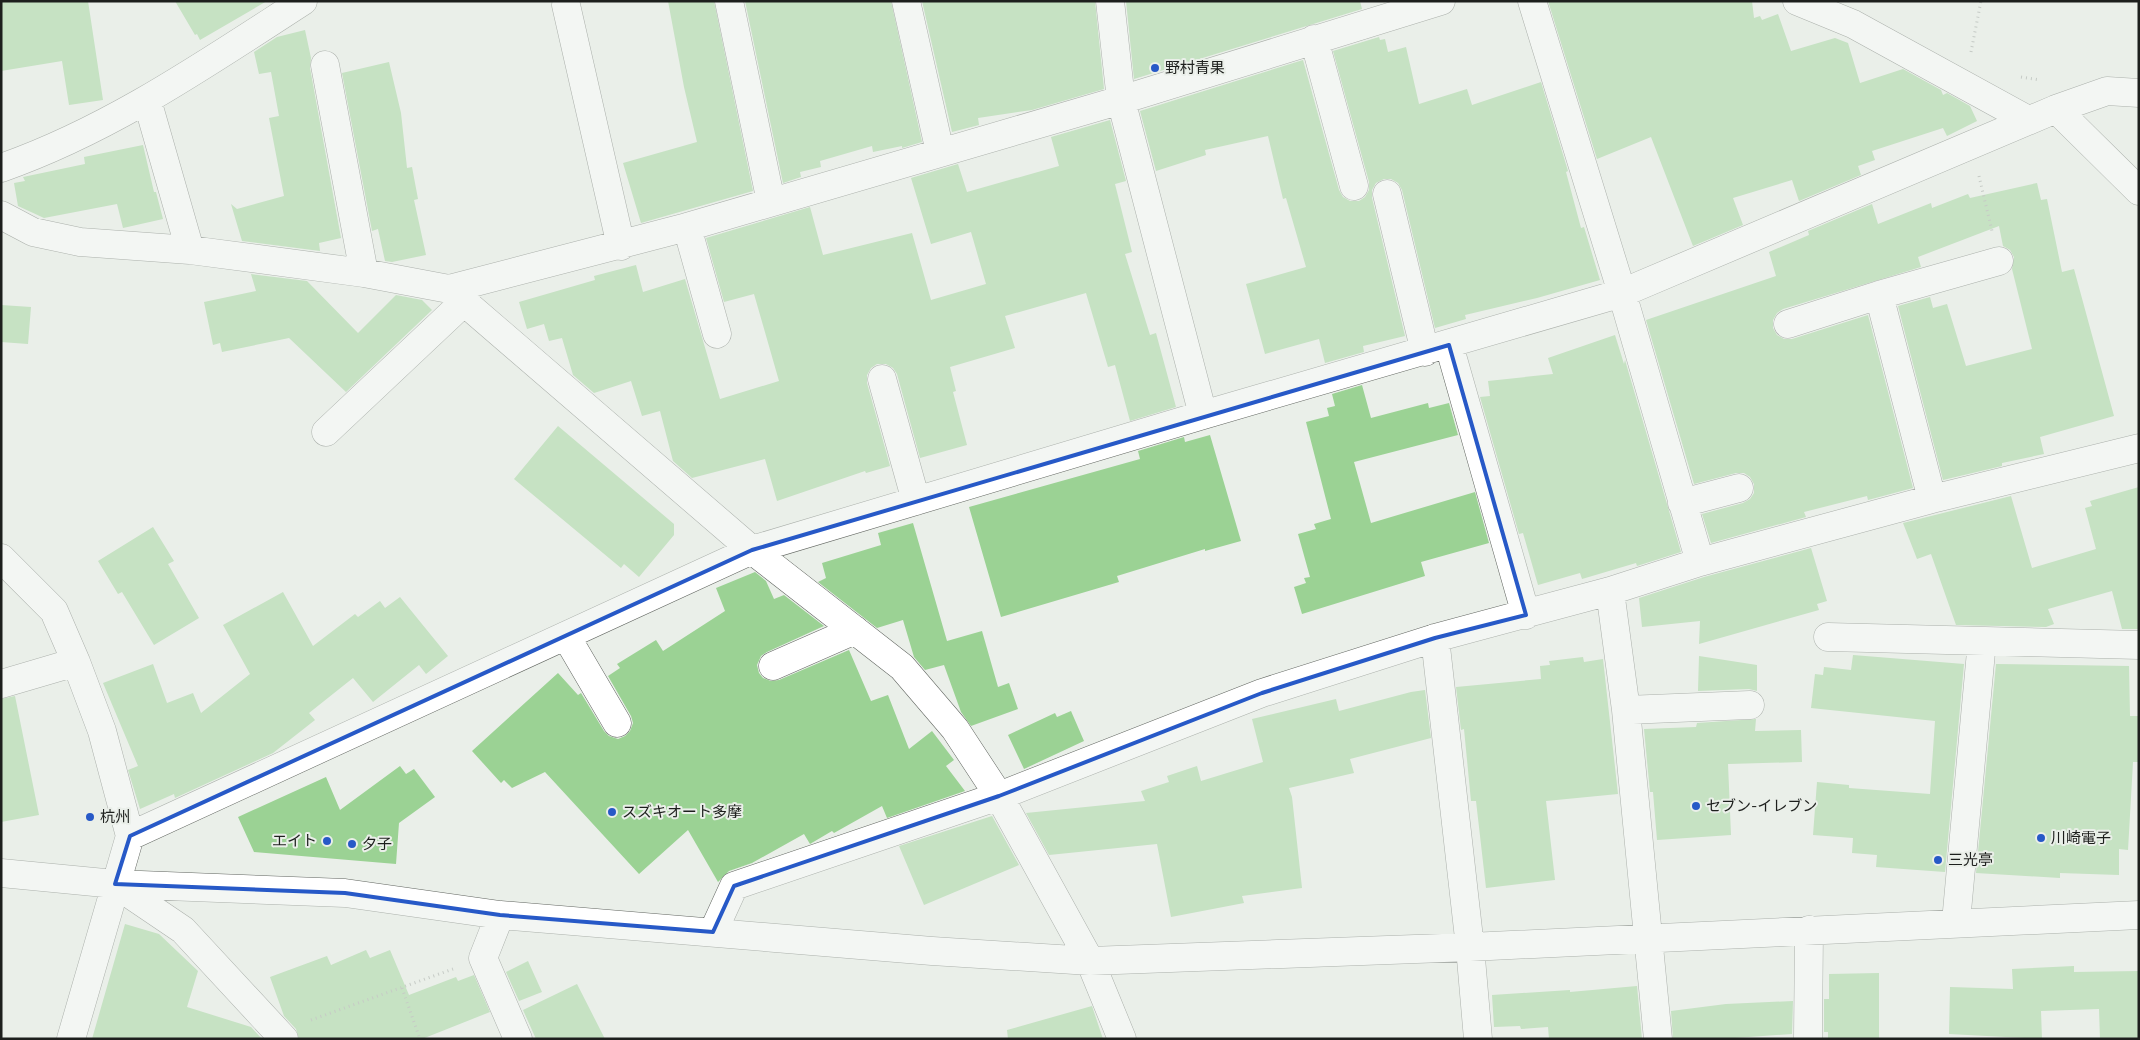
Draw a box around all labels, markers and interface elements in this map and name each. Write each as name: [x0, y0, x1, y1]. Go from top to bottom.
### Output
place label: 野村青果: [1165, 58, 1225, 78]
marker: 野村青果: [1149, 62, 1161, 74]
place label: セブン-イレブン: [1706, 796, 1817, 816]
marker: セブン-イレブン: [1690, 800, 1702, 812]
place label: スズキオート多摩: [622, 802, 742, 822]
marker: スズキオート多摩: [606, 806, 618, 818]
place label: 杭州: [100, 807, 130, 827]
marker: 杭州: [84, 811, 96, 823]
place label: 川崎電子: [2051, 828, 2111, 848]
place label: エイト: [272, 831, 317, 851]
marker: 川崎電子: [2035, 832, 2047, 844]
place label: 夕子: [362, 834, 392, 854]
marker: エイト: [321, 835, 333, 847]
marker: 夕子: [346, 838, 358, 850]
place label: 三光亭: [1948, 850, 1993, 870]
marker: 三光亭: [1932, 854, 1944, 866]

